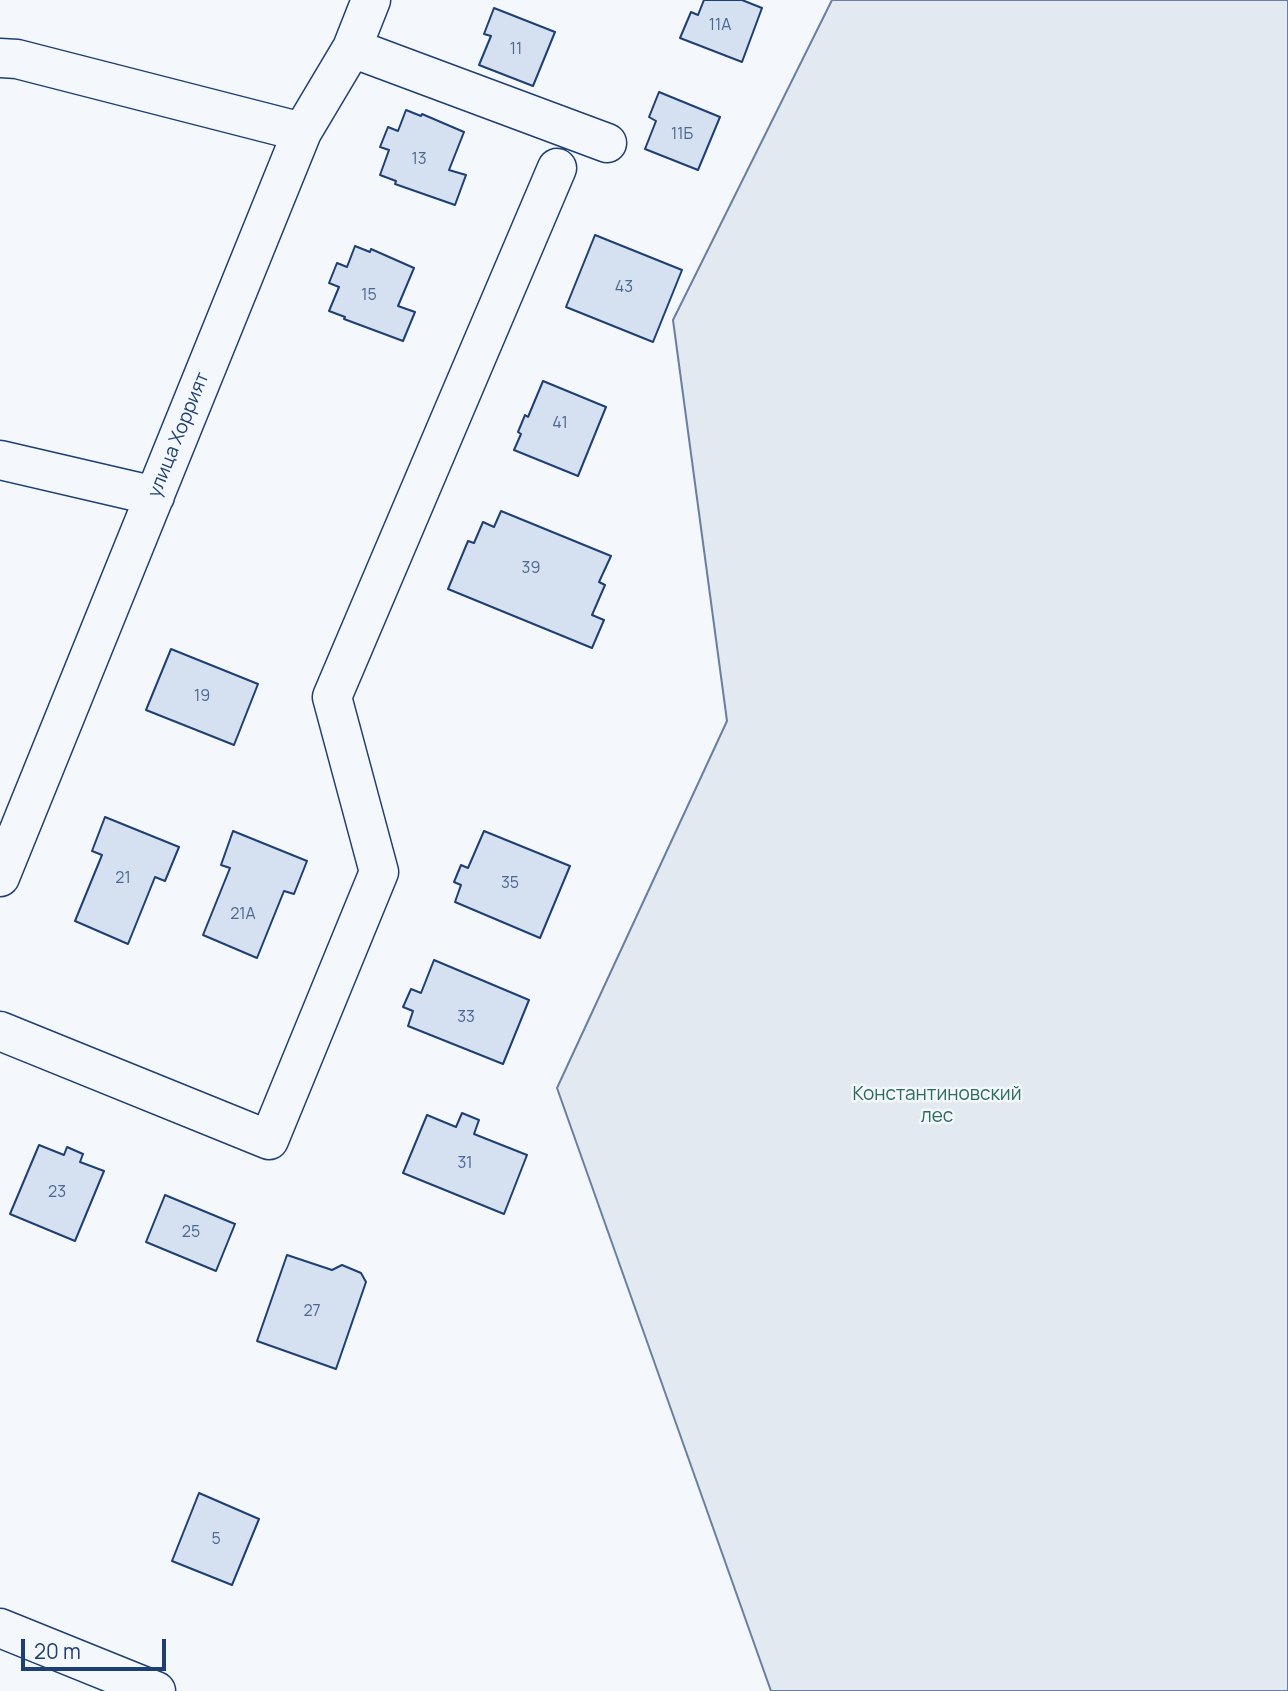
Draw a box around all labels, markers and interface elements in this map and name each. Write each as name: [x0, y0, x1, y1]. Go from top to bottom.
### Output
house number: 11А: [709, 16, 731, 36]
house number: 11: [510, 40, 522, 60]
house number: 11Б: [671, 125, 693, 145]
house number: 13: [411, 150, 427, 170]
house number: 43: [615, 278, 633, 298]
house number: 15: [361, 286, 377, 306]
street label: улица Хоррият: [143, 369, 215, 501]
house number: 41: [552, 414, 568, 434]
house number: 39: [522, 559, 540, 579]
house number: 19: [194, 687, 210, 707]
house number: 21: [115, 869, 131, 889]
house number: 35: [501, 874, 519, 894]
house number: 21А: [230, 905, 256, 925]
house number: 33: [457, 1008, 475, 1028]
park label: Константиновский лес: [853, 1084, 1021, 1128]
house number: 31: [457, 1154, 473, 1174]
house number: 23: [48, 1183, 66, 1203]
house number: 25: [182, 1223, 200, 1243]
house number: 27: [303, 1302, 321, 1322]
house number: 5: [211, 1530, 221, 1550]
scale bar: [24, 1624, 170, 1668]
text: 20 m: [34, 1637, 81, 1665]

